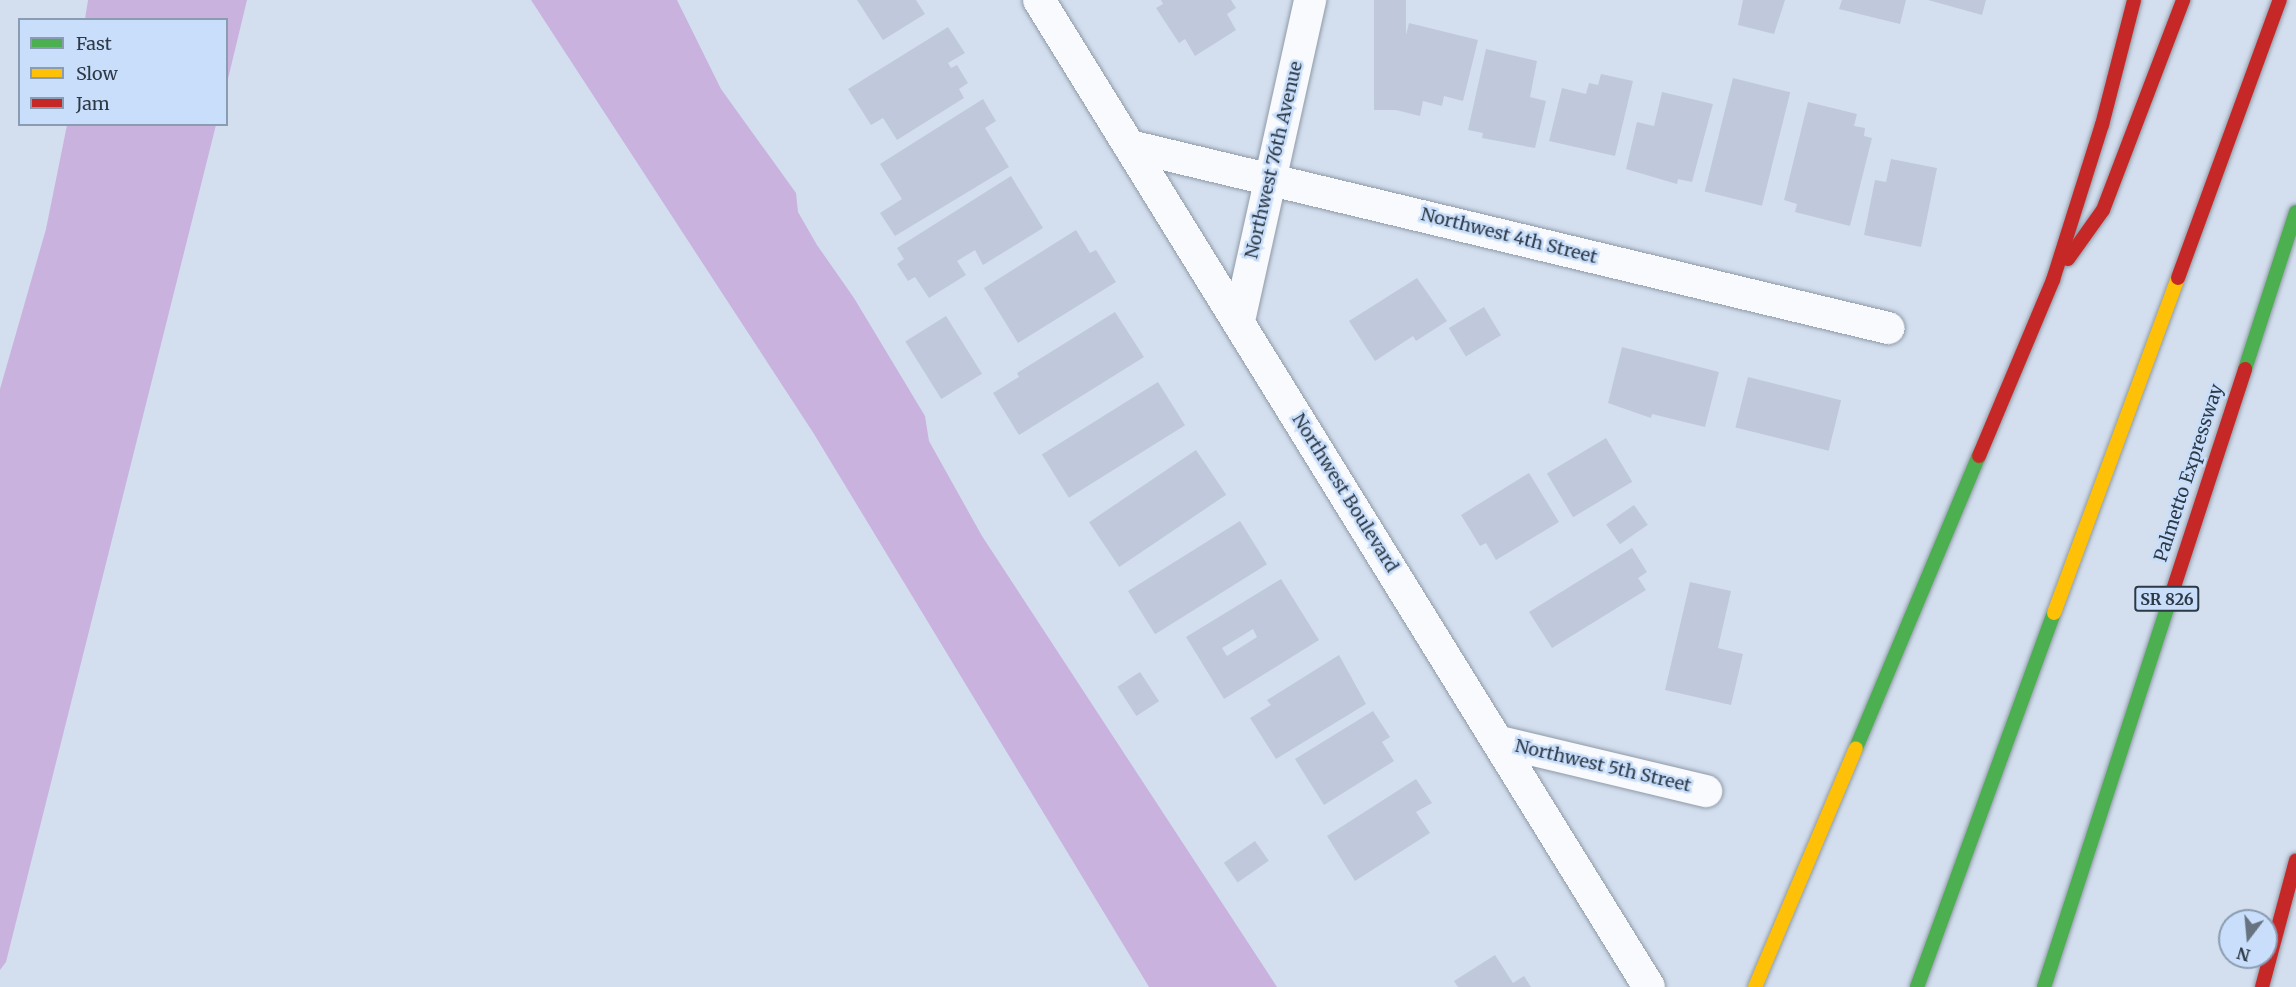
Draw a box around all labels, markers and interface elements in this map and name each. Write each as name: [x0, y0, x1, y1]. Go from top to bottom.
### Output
legend: [18, 18, 228, 126]
text: Fast: [76, 32, 112, 55]
street label: Northwest 76th Avenue: [1241, 59, 1307, 261]
text: Slow: [76, 62, 118, 85]
text: Jam: [76, 92, 110, 115]
street label: Northwest 4th Street: [1419, 204, 1599, 268]
street label: Palmetto Expressway: [2150, 381, 2228, 565]
street label: Northwest Boulevard: [1287, 410, 1403, 576]
road number: SR 826: [2134, 586, 2200, 612]
street label: Northwest 5th Street: [1513, 735, 1693, 797]
north arrow: [2218, 909, 2278, 969]
text: N: [2235, 943, 2252, 966]

